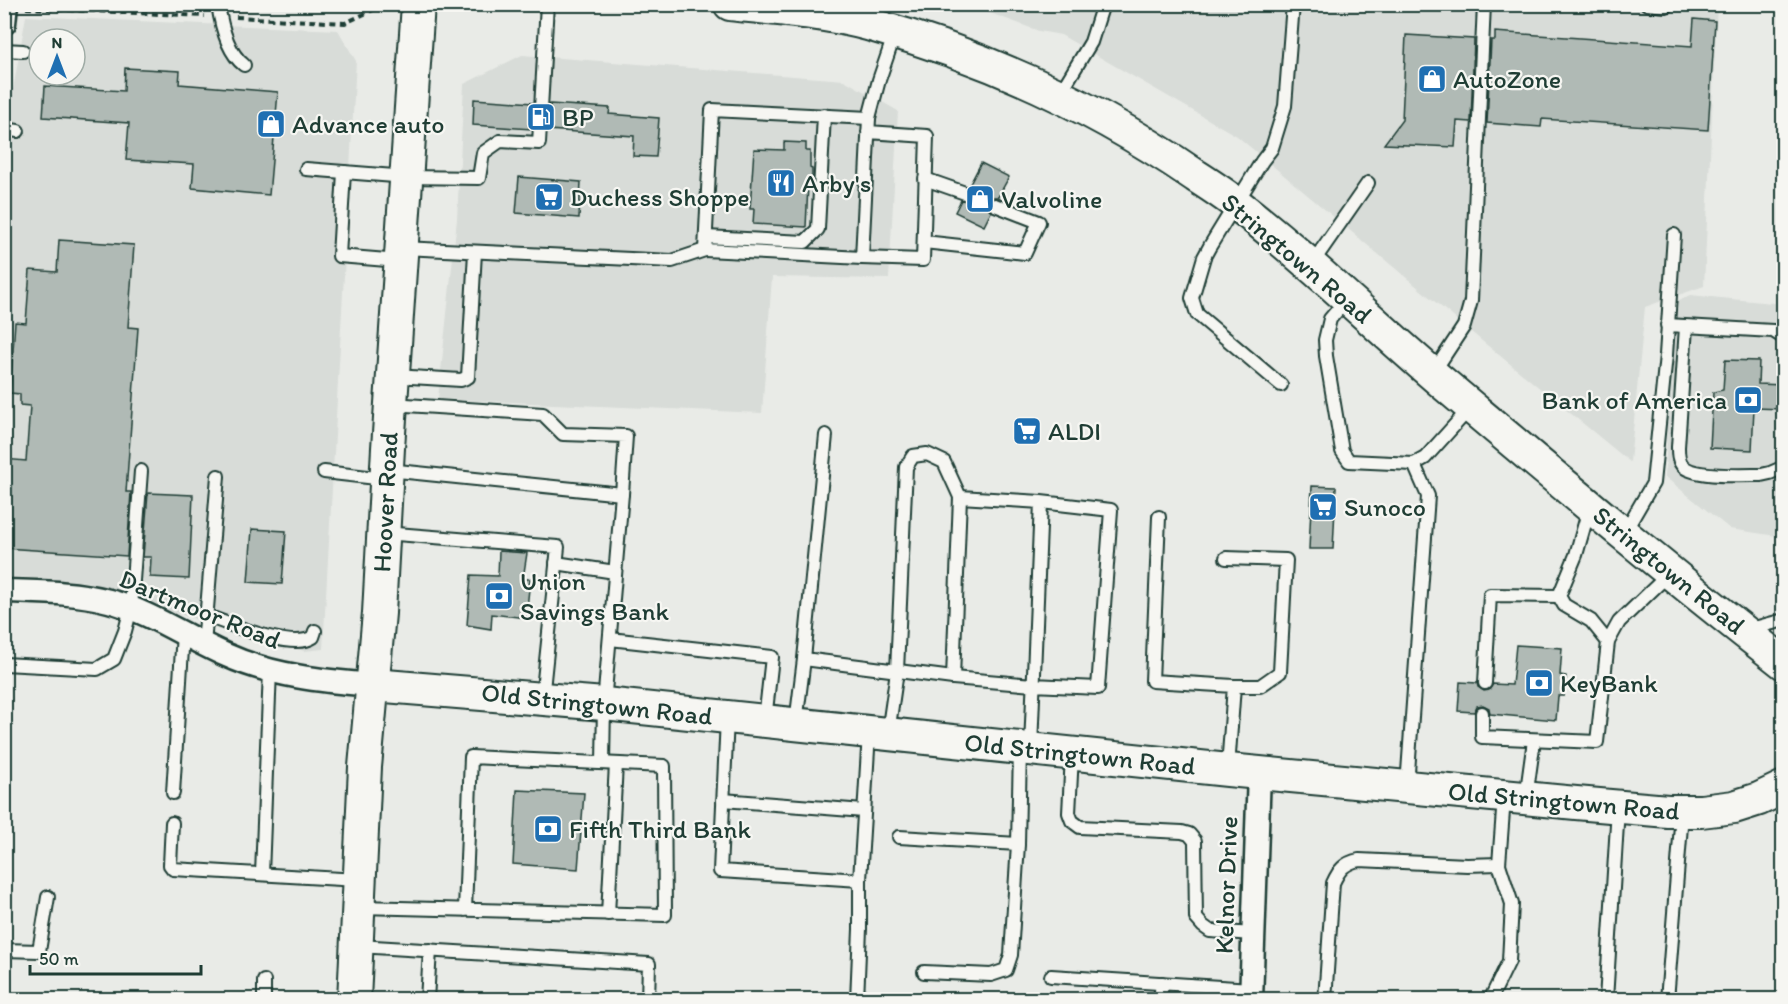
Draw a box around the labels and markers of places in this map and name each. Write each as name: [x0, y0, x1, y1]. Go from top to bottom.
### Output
shop icon: AutoZone: [1416, 63, 1448, 95]
place label: AutoZone: [1453, 63, 1561, 95]
fuel station icon: BP: [525, 101, 557, 133]
place label: BP: [562, 101, 594, 133]
shop icon: Advance auto: [255, 108, 287, 140]
place label: Advance auto: [292, 108, 445, 140]
restaurant icon: Arby's: [765, 167, 797, 199]
place label: Arby's: [802, 167, 871, 199]
supermarket icon: Duchess Shoppe: [533, 181, 565, 213]
place label: Duchess Shoppe: [570, 181, 750, 213]
shop icon: Valvoline: [964, 183, 996, 215]
place label: Valvoline: [1001, 183, 1102, 215]
place label: Bank of America: [1541, 384, 1727, 416]
bank icon: Bank of America: [1732, 384, 1764, 416]
supermarket icon: ALDI: [1011, 415, 1043, 447]
place label: ALDI: [1048, 415, 1101, 447]
supermarket icon: Sunoco: [1307, 491, 1339, 523]
place label: Sunoco: [1344, 491, 1426, 523]
place label: Union Savings Bank: [520, 565, 669, 627]
bank icon: Union Savings Bank: [483, 580, 515, 612]
bank icon: KeyBank: [1523, 667, 1555, 699]
place label: KeyBank: [1560, 667, 1658, 699]
bank icon: Fifth Third Bank: [532, 813, 564, 845]
place label: Fifth Third Bank: [569, 813, 751, 845]

